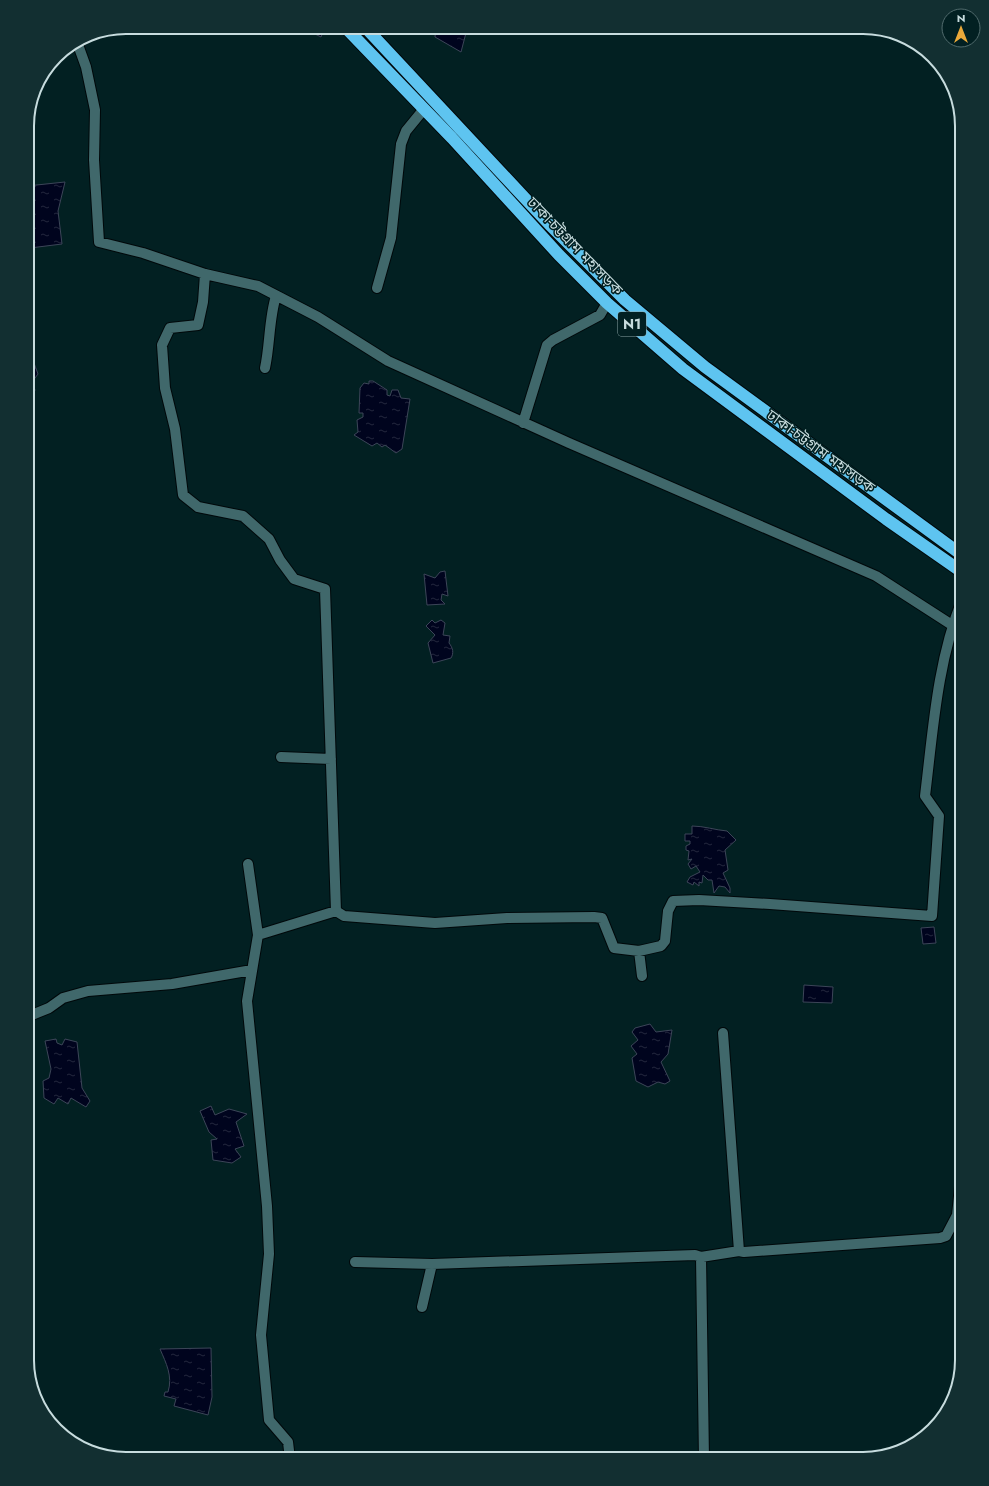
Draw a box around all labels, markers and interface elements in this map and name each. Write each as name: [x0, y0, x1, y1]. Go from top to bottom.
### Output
north arrow: [941, 8, 981, 48]
text: N: [957, 10, 965, 26]
street label: ঢাকা-চট্টগ্রাম মহাসড়ক: [521, 191, 628, 301]
road number: N1: [618, 312, 646, 336]
street label: ঢাকা-চট্টগ্রাম মহাসড়ক: [761, 403, 881, 498]

